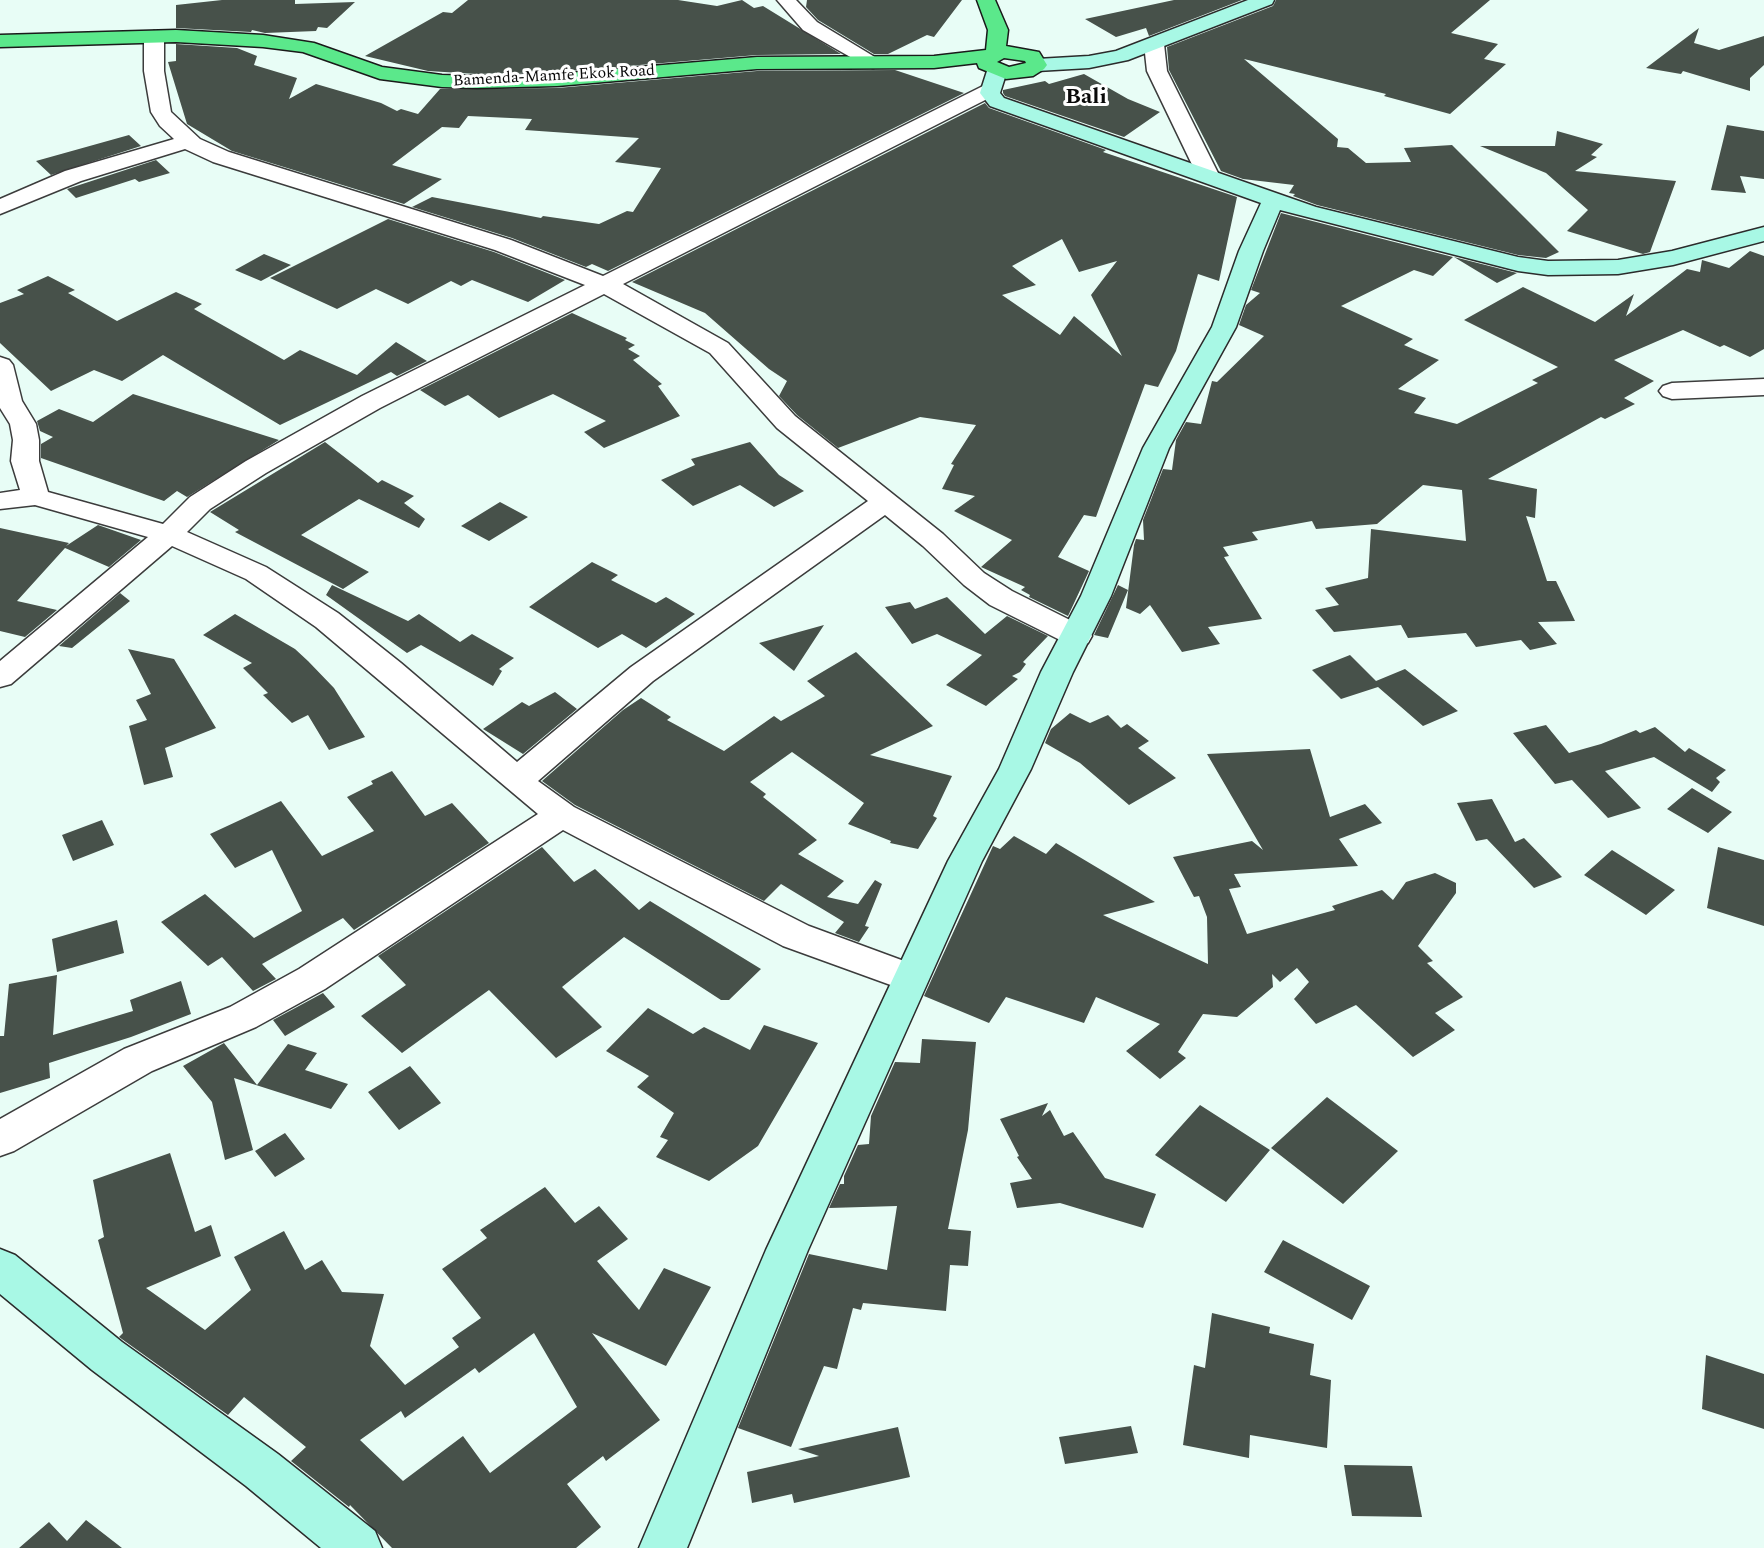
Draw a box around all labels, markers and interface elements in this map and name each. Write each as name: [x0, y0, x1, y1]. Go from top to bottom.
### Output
street label: Bamenda-Mamfe Ekok Road: [452, 62, 656, 92]
district label: Bali: [1065, 86, 1107, 112]

